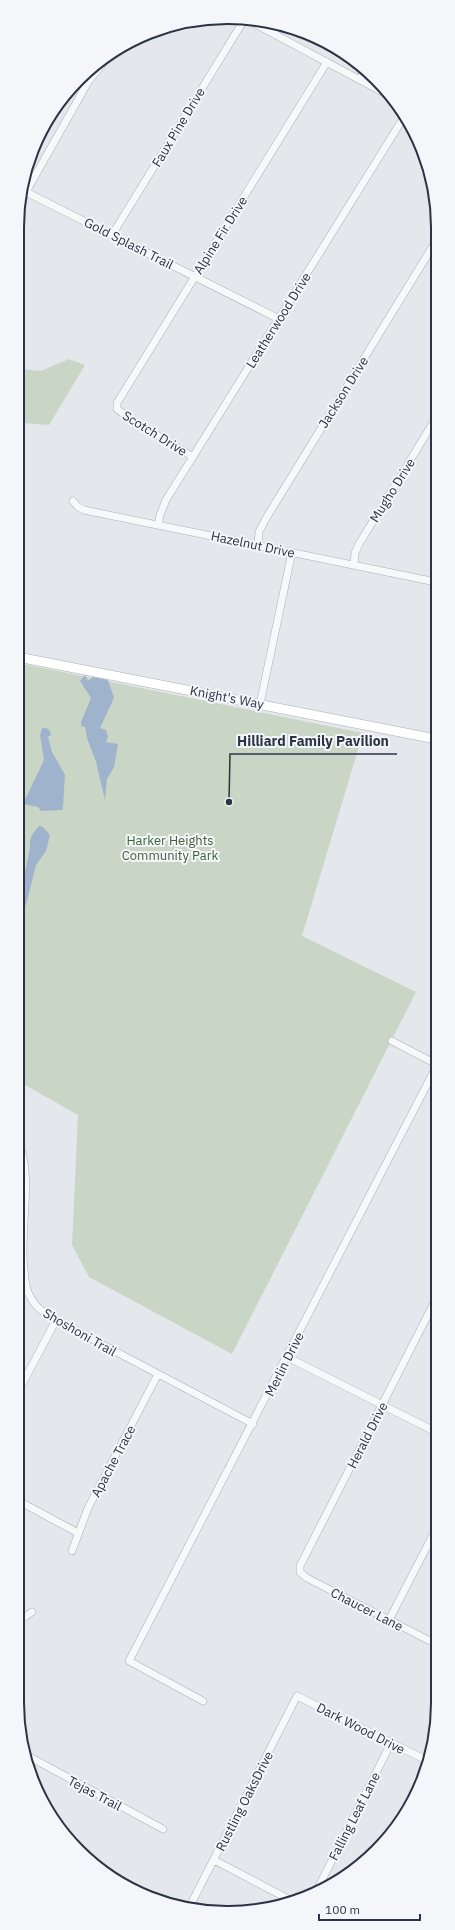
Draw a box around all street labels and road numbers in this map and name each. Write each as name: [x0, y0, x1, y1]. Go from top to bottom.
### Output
street label: Faux Pine Drive: [148, 84, 209, 170]
street label: Alpine Fir Drive: [190, 193, 251, 277]
street label: Gold Splash Trail: [81, 214, 177, 273]
street label: Leatherwood Drive: [242, 269, 315, 371]
street label: Jackson Drive: [315, 353, 372, 431]
street label: Scotch Drive: [119, 407, 190, 460]
street label: Mugho Drive: [366, 455, 419, 526]
street label: Hazelnut Drive: [209, 527, 296, 562]
street label: Knight's Way: [189, 682, 266, 713]
street label: Shoshoni Trail: [40, 1305, 120, 1361]
street label: Merlin Drive: [261, 1329, 308, 1399]
street label: Herald Drive: [343, 1399, 391, 1471]
street label: Apache Trace: [87, 1422, 140, 1500]
street label: Chaucer Lane: [328, 1584, 406, 1635]
street label: Dark Wood Drive: [314, 1699, 408, 1758]
street label: Rustling OaksDrive: [212, 1748, 277, 1854]
street label: Falling Leaf Lane: [325, 1769, 384, 1863]
street label: Tejas Trail: [65, 1772, 125, 1815]

